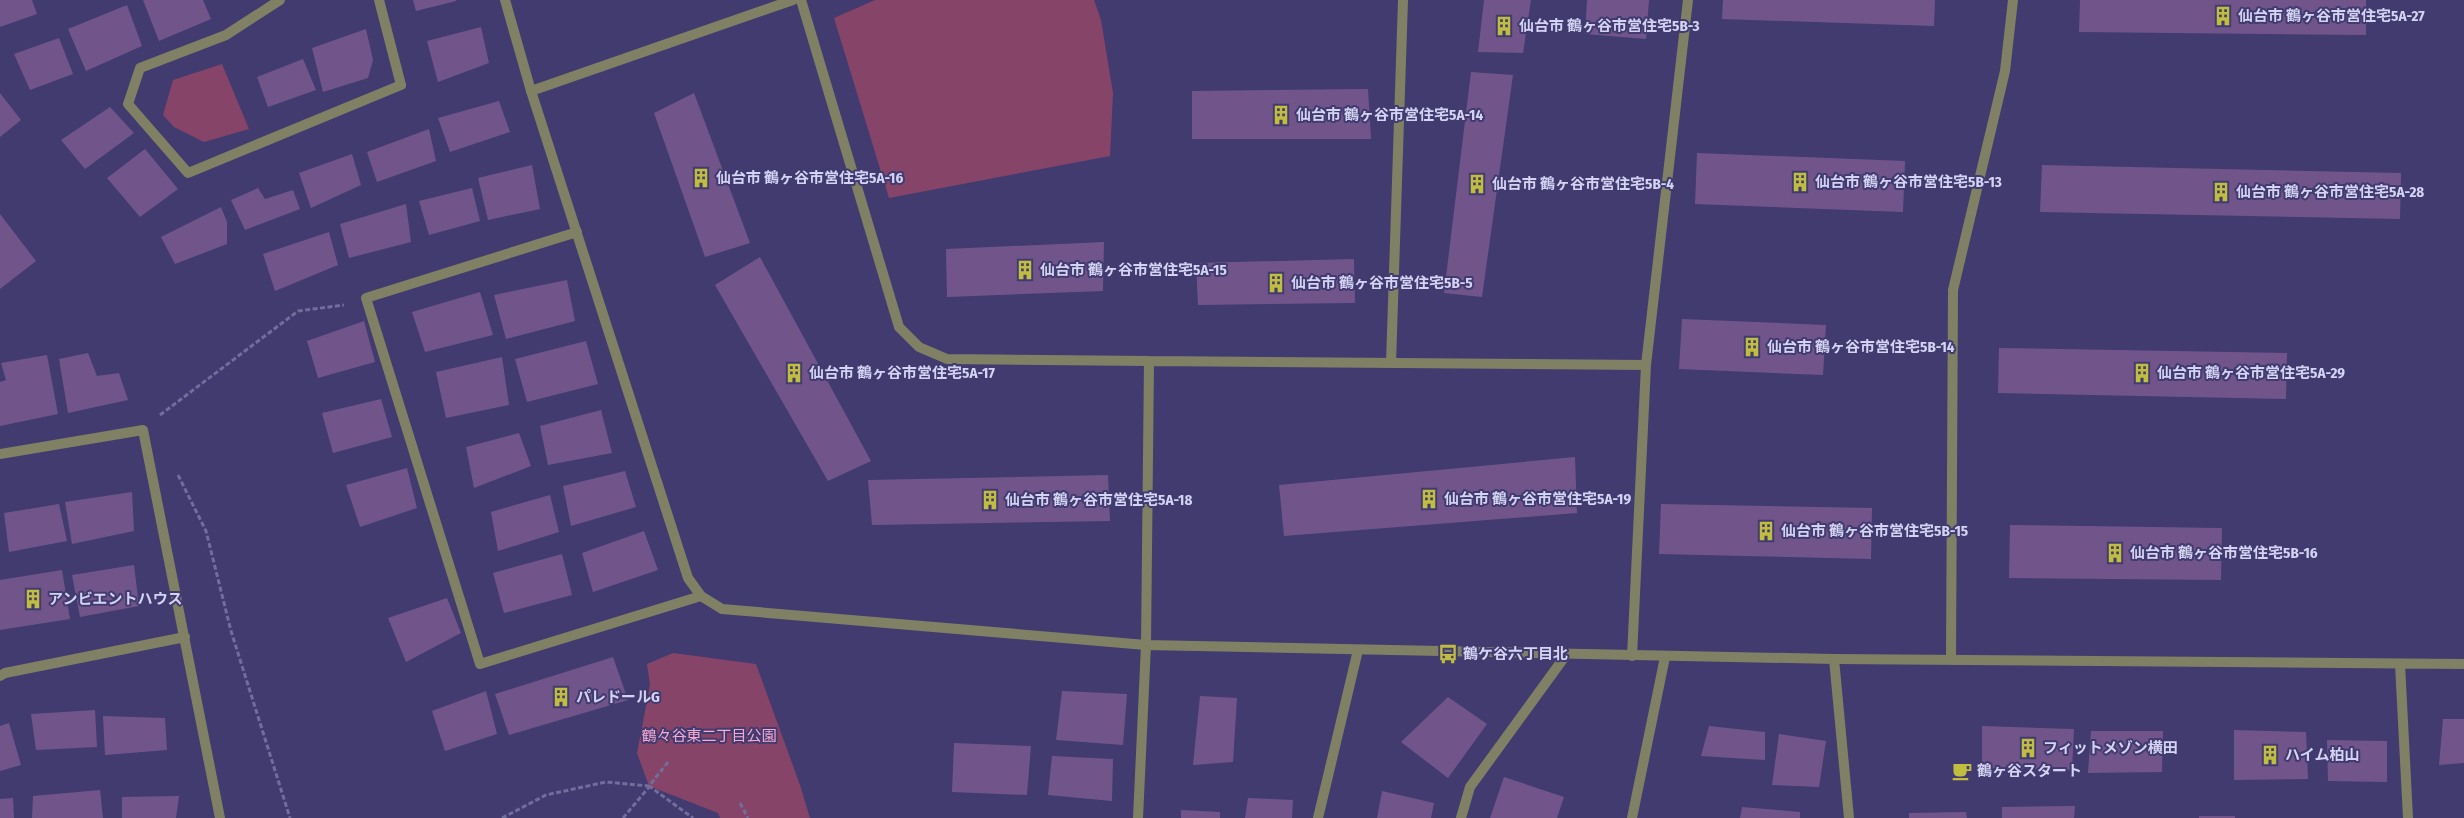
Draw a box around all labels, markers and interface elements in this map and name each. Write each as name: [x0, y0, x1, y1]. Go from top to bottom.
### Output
building icon: 仙台市 鶴ヶ谷市営住宅5A-27: [2212, 5, 2234, 27]
place label: 仙台市 鶴ヶ谷市営住宅5A-27: [2238, 7, 2425, 25]
building icon: 仙台市 鶴ヶ谷市営住宅5B-3: [1493, 15, 1515, 37]
place label: 仙台市 鶴ヶ谷市営住宅5B-3: [1519, 17, 1700, 35]
building icon: 仙台市 鶴ヶ谷市営住宅5A-14: [1270, 104, 1292, 126]
place label: 仙台市 鶴ヶ谷市営住宅5A-14: [1296, 106, 1483, 124]
building icon: 仙台市 鶴ヶ谷市営住宅5A-16: [690, 167, 712, 189]
place label: 仙台市 鶴ヶ谷市営住宅5A-16: [716, 169, 903, 187]
building icon: 仙台市 鶴ヶ谷市営住宅5B-13: [1789, 171, 1811, 193]
building icon: 仙台市 鶴ヶ谷市営住宅5B-4: [1466, 173, 1488, 195]
place label: 仙台市 鶴ヶ谷市営住宅5B-13: [1815, 173, 2002, 191]
place label: 仙台市 鶴ヶ谷市営住宅5B-4: [1492, 175, 1674, 193]
building icon: 仙台市 鶴ヶ谷市営住宅5A-28: [2210, 181, 2232, 203]
place label: 仙台市 鶴ヶ谷市営住宅5A-28: [2236, 183, 2424, 201]
building icon: 仙台市 鶴ヶ谷市営住宅5A-15: [1014, 259, 1036, 281]
place label: 仙台市 鶴ヶ谷市営住宅5A-15: [1040, 261, 1227, 279]
building icon: 仙台市 鶴ヶ谷市営住宅5B-5: [1265, 272, 1287, 294]
place label: 仙台市 鶴ヶ谷市営住宅5B-5: [1291, 274, 1473, 292]
building icon: 仙台市 鶴ヶ谷市営住宅5B-14: [1741, 336, 1763, 358]
place label: 仙台市 鶴ヶ谷市営住宅5B-14: [1767, 338, 1955, 356]
building icon: 仙台市 鶴ヶ谷市営住宅5A-17: [783, 362, 805, 384]
building icon: 仙台市 鶴ヶ谷市営住宅5A-29: [2131, 362, 2153, 384]
place label: 仙台市 鶴ヶ谷市営住宅5A-17: [809, 364, 995, 382]
place label: 仙台市 鶴ヶ谷市営住宅5A-29: [2157, 364, 2345, 382]
building icon: 仙台市 鶴ヶ谷市営住宅5A-19: [1418, 488, 1440, 510]
building icon: 仙台市 鶴ヶ谷市営住宅5A-18: [979, 489, 1001, 511]
place label: 仙台市 鶴ヶ谷市営住宅5A-19: [1444, 490, 1631, 508]
place label: 仙台市 鶴ヶ谷市営住宅5A-18: [1005, 491, 1192, 509]
building icon: 仙台市 鶴ヶ谷市営住宅5B-15: [1755, 520, 1777, 542]
place label: 仙台市 鶴ヶ谷市営住宅5B-15: [1781, 522, 1968, 540]
building icon: 仙台市 鶴ヶ谷市営住宅5B-16: [2104, 542, 2126, 564]
place label: 仙台市 鶴ヶ谷市営住宅5B-16: [2130, 544, 2318, 562]
building icon: アンビエントハウス: [22, 588, 44, 610]
place label: アンビエントハウス: [48, 590, 182, 608]
bus stop icon: 鶴ケ谷六丁目北: [1437, 643, 1459, 665]
place label: 鶴ケ谷六丁目北: [1463, 645, 1568, 663]
building icon: パレドールG: [550, 686, 572, 708]
place label: パレドールG: [576, 688, 660, 706]
park label: 鶴々谷東二丁目公園: [641, 727, 777, 745]
building icon: フィットメゾン横田: [2017, 737, 2039, 759]
place label: フィットメゾン横田: [2043, 739, 2178, 757]
building icon: ハイム柏山: [2259, 744, 2281, 766]
place label: ハイム柏山: [2285, 746, 2359, 764]
cafe icon: 鶴ヶ谷スタート: [1951, 760, 1973, 782]
place label: 鶴ヶ谷スタート: [1977, 762, 2082, 780]

